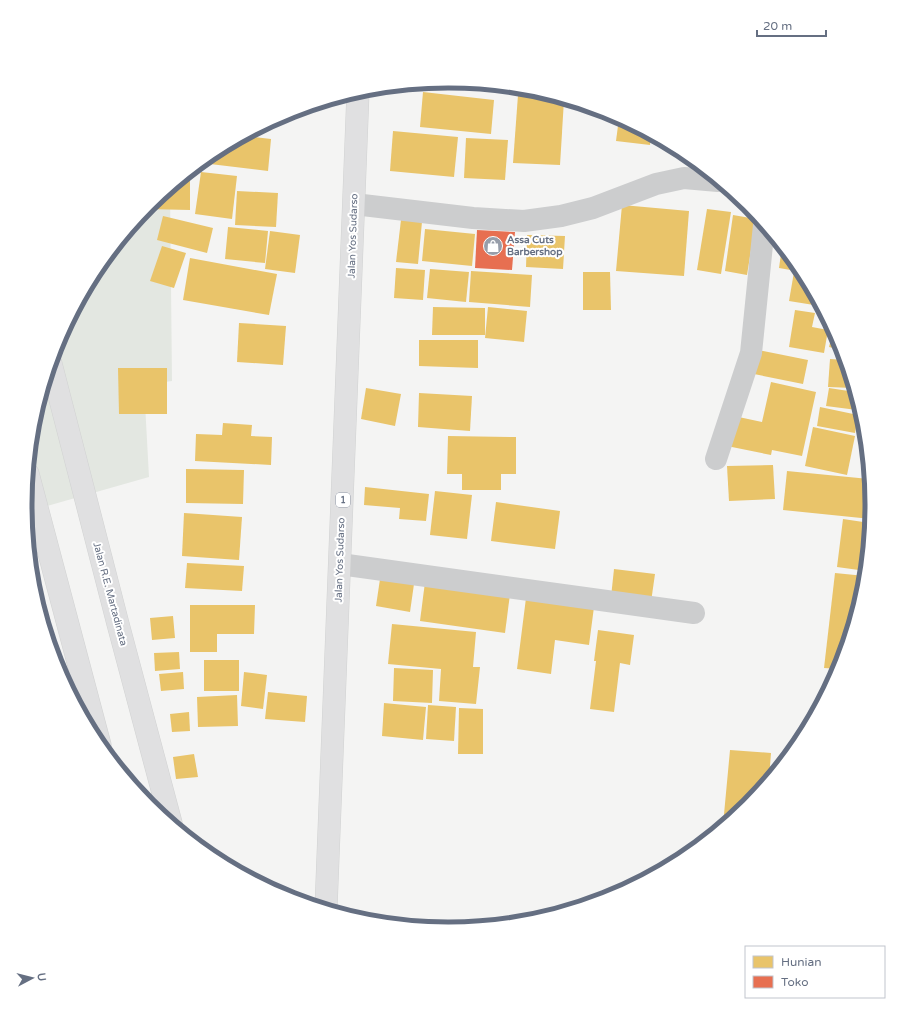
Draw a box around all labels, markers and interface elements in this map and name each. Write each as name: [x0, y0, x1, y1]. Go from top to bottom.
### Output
scale bar: [757, 12, 826, 38]
text: 20 m: [763, 19, 792, 33]
street label: Jalan Yos Sudarso: [346, 193, 360, 279]
place label: Assa Cuts Barbershop: [507, 234, 563, 258]
shop icon: Assa Cuts Barbershop: [482, 235, 504, 257]
road number: 1: [336, 493, 350, 507]
street label: Jalan Yos Sudarso: [333, 517, 347, 603]
street label: Jalan R.E. Martadinata: [90, 541, 130, 647]
legend: [745, 946, 885, 998]
text: Hunian: [781, 955, 822, 969]
north arrow: [12, 958, 52, 998]
text: U: [34, 972, 48, 982]
text: Toko: [781, 975, 809, 989]

